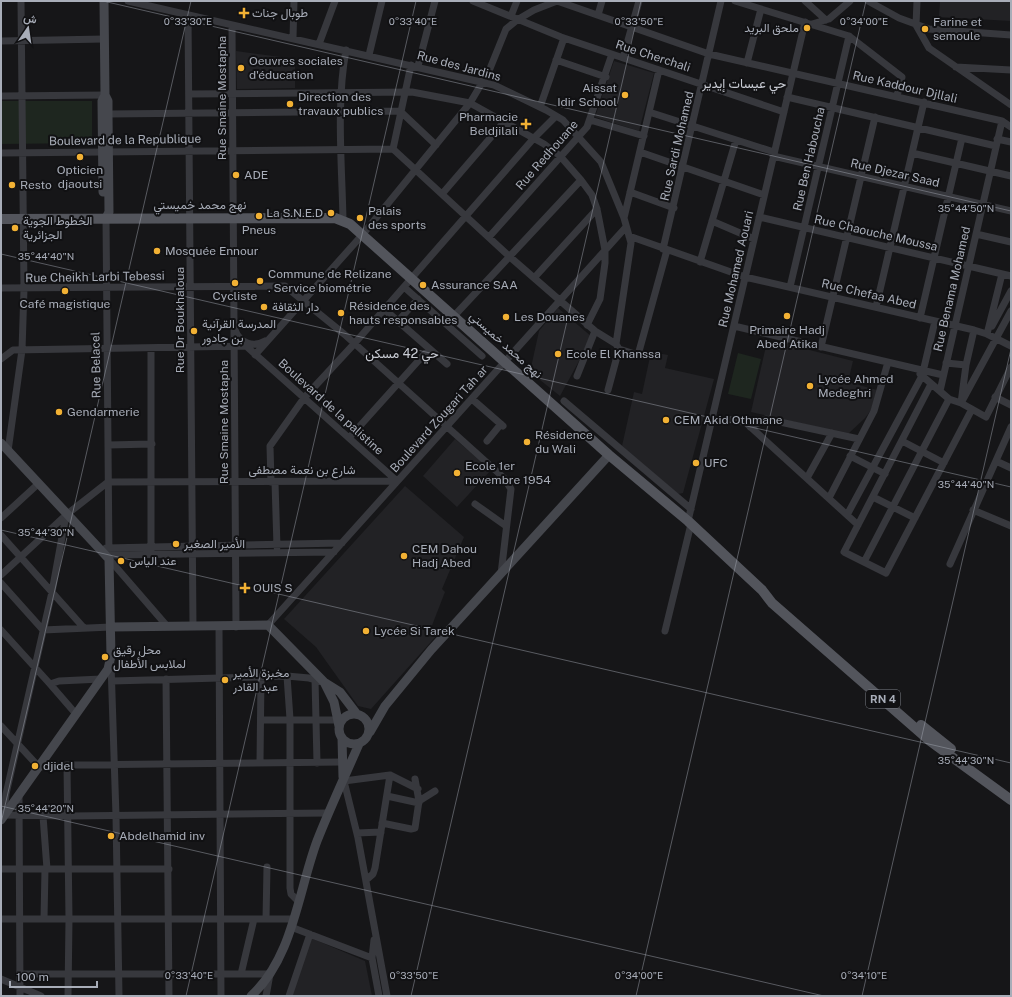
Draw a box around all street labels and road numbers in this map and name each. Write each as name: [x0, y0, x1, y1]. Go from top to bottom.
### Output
street label: Rue Smaine Mostapha: [215, 36, 229, 160]
street label: Rue Cherchali: [614, 37, 692, 75]
street label: Rue des Jardins: [415, 48, 503, 84]
street label: Rue Kaddour Djllali: [851, 68, 959, 106]
street label: Rue Sardi Mohamed: [658, 90, 696, 202]
street label: Rue Ben Haboucha: [790, 106, 828, 212]
street label: Rue Redhouane: [513, 117, 581, 193]
street label: Boulevard de la Republique: [49, 132, 202, 148]
street label: Rue Djezar Saad: [849, 156, 941, 190]
street label: نهج محمد خميستي: [154, 198, 246, 215]
street label: Rue Mohamed Aouari: [716, 209, 756, 329]
street label: Rue Chaouche Moussa: [813, 212, 939, 254]
street label: Rue Benama Mohamed: [931, 225, 973, 353]
street label: Rue Dr Boukhaloua: [173, 267, 187, 373]
street label: Rue Cheikh Larbi Tebessi: [25, 269, 165, 285]
street label: Rue Chefaa Abed: [820, 276, 918, 312]
street label: نهج محمد خميستي: [465, 309, 545, 383]
street label: Rue Belacel: [88, 331, 104, 398]
street label: Boulevard de la palistine: [276, 356, 387, 458]
street label: Rue Smaine Mostapha: [217, 360, 231, 484]
street label: Boulevard Zougari Tah ar: [387, 362, 491, 475]
street label: شارع بن نعمة مصطفى: [248, 463, 356, 479]
road number: RN 4: [866, 690, 900, 708]

